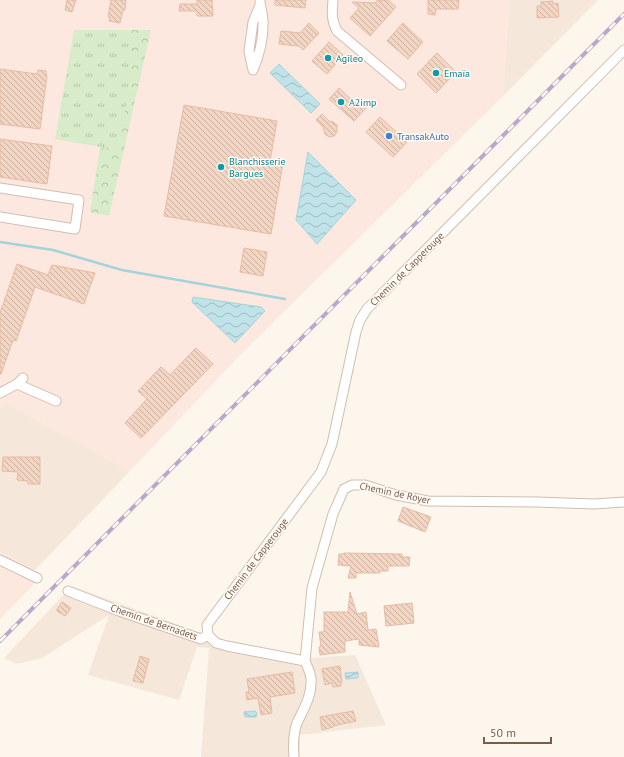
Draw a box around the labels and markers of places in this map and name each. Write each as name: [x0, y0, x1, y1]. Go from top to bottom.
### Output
place label: Agileo: [336, 52, 363, 65]
marker: Agileo: [323, 53, 333, 63]
place label: Emaïa: [444, 67, 470, 80]
marker: Emaïa: [431, 68, 441, 78]
place label: A2imp: [349, 96, 377, 109]
marker: A2imp: [336, 97, 346, 107]
place label: TransakAuto: [397, 130, 449, 143]
marker: TransakAuto: [384, 131, 394, 141]
place label: Blanchisserie Bargues: [229, 155, 286, 180]
marker: Blanchisserie Bargues: [216, 162, 226, 172]

